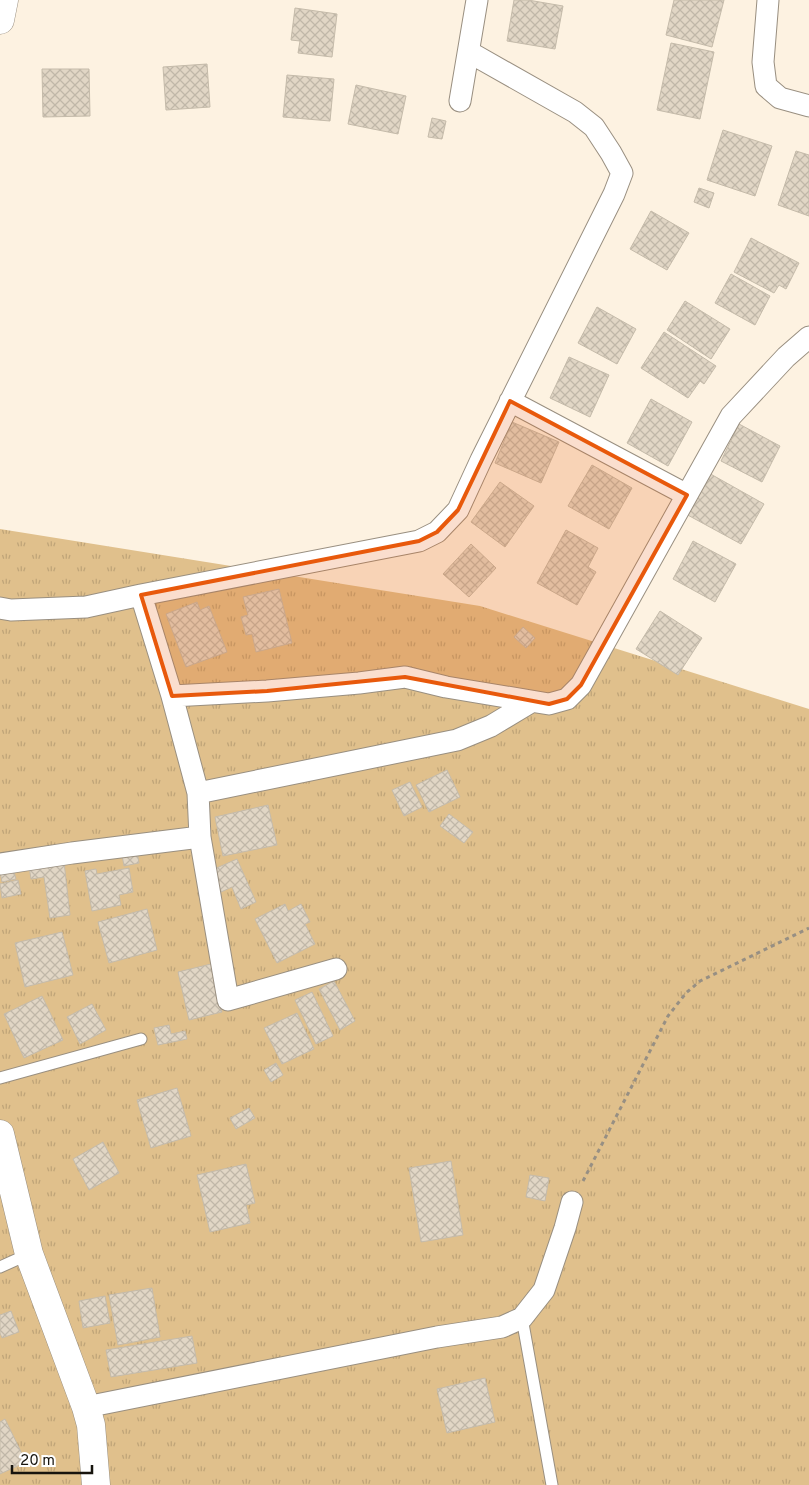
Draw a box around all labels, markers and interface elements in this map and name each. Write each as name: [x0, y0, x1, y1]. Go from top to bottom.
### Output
scale bar: [12, 1442, 92, 1474]
text: 20 m: [20, 1452, 55, 1471]

